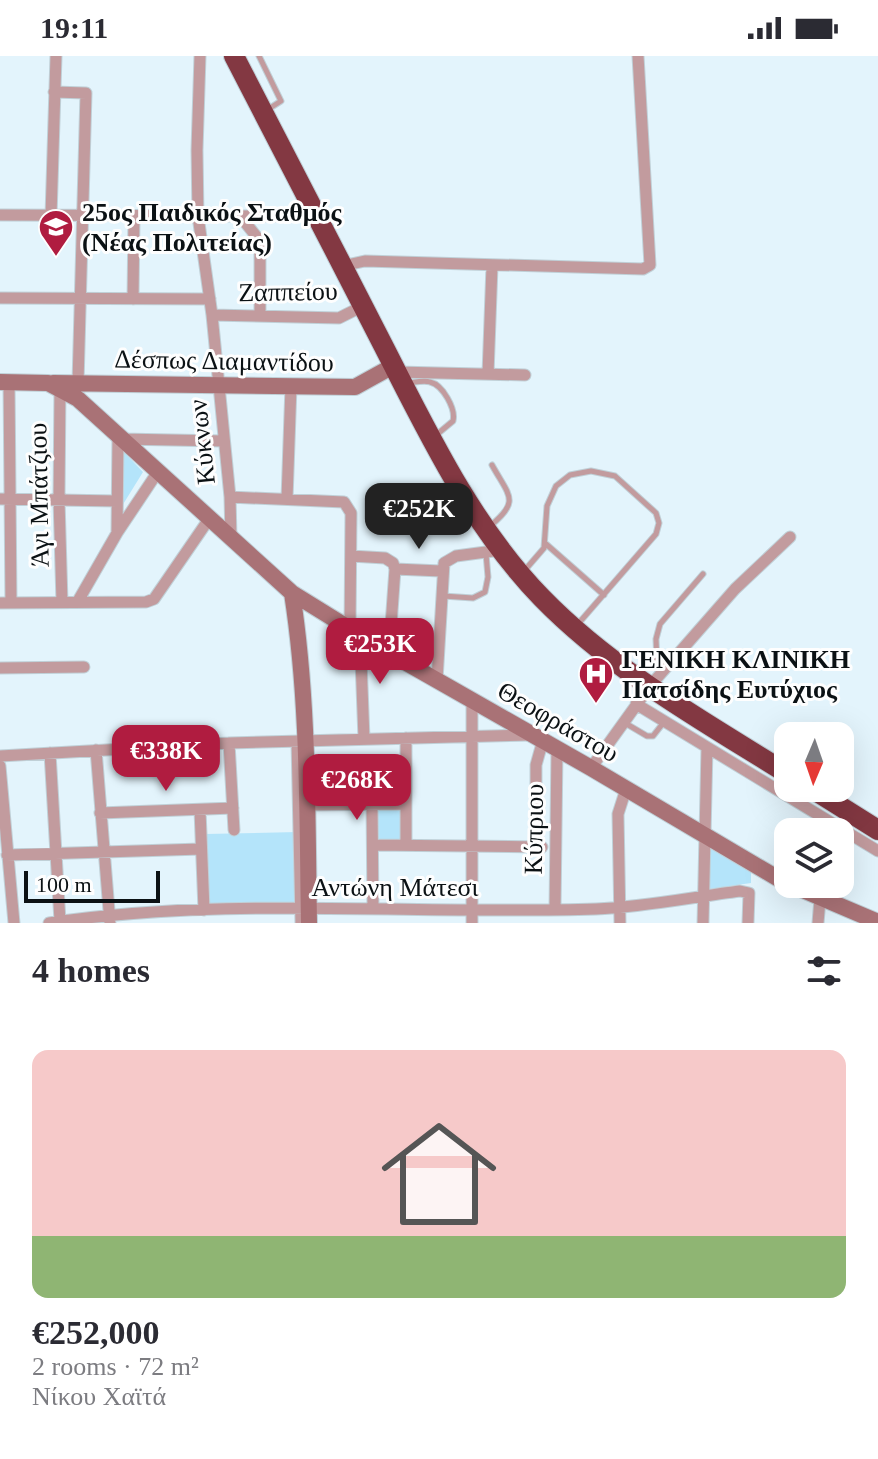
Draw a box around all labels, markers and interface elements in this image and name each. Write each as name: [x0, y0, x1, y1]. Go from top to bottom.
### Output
text: 19:11: [40, 11, 108, 44]
place label: 25ος Παιδικός Σταθμός (Νέας Πολιτείας): [82, 198, 343, 257]
school or university icon: 25ος Παιδικός Σταθμός (Νέας Πολιτείας): [37, 208, 75, 258]
street label: Ζαππείου: [238, 277, 338, 307]
street label: Δέσπως Διαμαντίδου: [114, 345, 334, 377]
street label: Κύκνων: [183, 398, 221, 486]
street label: Άγι Μπάτζιου: [23, 423, 55, 567]
pin: €252K: [363, 483, 475, 551]
text: €252K: [383, 494, 455, 523]
pin: €253K: [324, 618, 436, 686]
text: €253K: [344, 629, 416, 658]
place label: ΓΕΝΙΚΗ ΚΛΙΝΙΚΗ Πατσίδης Ευτύχιος: [622, 645, 850, 704]
hospital icon: ΓΕΝΙΚΗ ΚΛΙΝΙΚΗ Πατσίδης Ευτύχιος: [577, 655, 615, 705]
street label: Θεοφράστου: [492, 676, 624, 768]
north arrow: [774, 722, 854, 802]
map controls: [774, 722, 854, 898]
pin: €338K: [110, 725, 222, 793]
text: €338K: [130, 736, 202, 765]
pin: €268K: [301, 754, 413, 822]
text: €268K: [321, 765, 393, 794]
street label: Κύπριου: [519, 783, 549, 875]
button: layers: [774, 818, 854, 898]
scale bar: [24, 867, 160, 903]
text: 100 m: [36, 872, 92, 897]
street label: Αντώνη Μάτεσι: [311, 873, 479, 902]
icon: filters: [802, 949, 846, 993]
text: 4 homes: [32, 952, 150, 989]
icon: home: [367, 1102, 511, 1246]
text: €252,000: [32, 1314, 160, 1351]
text: 2 rooms · 72 m²: [32, 1352, 199, 1381]
text: Νίκου Χαϊτά: [32, 1382, 166, 1411]

